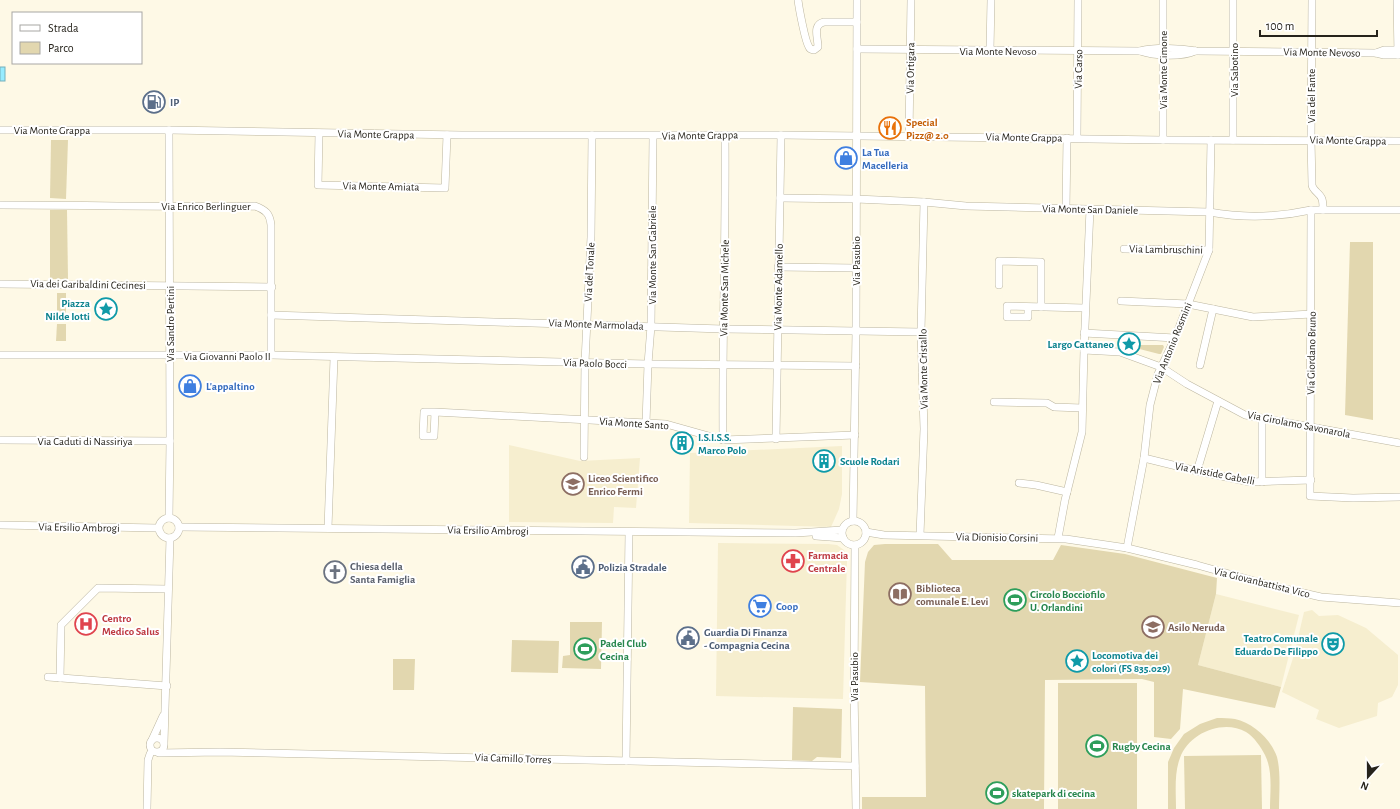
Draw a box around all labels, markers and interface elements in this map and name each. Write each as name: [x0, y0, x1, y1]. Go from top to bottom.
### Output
legend: [12, 12, 142, 64]
scale bar: [1260, 12, 1377, 38]
text: 100 m: [1266, 20, 1294, 32]
text: Strada: [48, 22, 79, 34]
street label: Via Monte Cimone: [1158, 31, 1169, 109]
text: Parco: [48, 42, 74, 54]
street label: Via Ortigara: [905, 42, 916, 94]
street label: Via Sabotino: [1229, 43, 1240, 97]
street label: Via Monte Nevoso: [959, 46, 1037, 57]
street label: Via Monte Nevoso: [1283, 46, 1361, 59]
street label: Via Carso: [1073, 49, 1084, 89]
street label: Via del Fante: [1306, 69, 1317, 123]
fuel station icon: IP: [141, 89, 167, 115]
place label: IP: [170, 97, 179, 108]
restaurant icon: Special Pizz@ 2.0: [877, 115, 903, 141]
place label: Special Pizz@ 2.0: [906, 117, 949, 141]
street label: Via Monte Grappa: [14, 125, 90, 136]
street label: Via Monte Grappa: [338, 128, 414, 141]
street label: Via Monte Grappa: [662, 129, 738, 142]
street label: Via Monte Grappa: [986, 131, 1062, 144]
street label: Via Monte Grappa: [1310, 134, 1386, 147]
shop icon: La Tua Macelleria: [833, 145, 859, 171]
place label: La Tua Macelleria: [862, 147, 909, 171]
street label: Via Monte Amiata: [342, 180, 419, 193]
street label: Via Enrico Berlinguer: [161, 201, 251, 212]
street label: Via Monte San Daniele: [1042, 203, 1138, 216]
street label: Via Monte San Gabriele: [647, 205, 658, 305]
street label: Via Pasubio: [851, 236, 862, 286]
street label: Via Monte San Michele: [718, 239, 731, 337]
street label: Via del Tonale: [582, 242, 597, 302]
street label: Via Monte Adamello: [772, 243, 785, 331]
street label: Via Lambruschini: [1129, 243, 1203, 256]
street label: Via dei Garibaldini Cecinesi: [30, 278, 146, 291]
street label: Via Sandro Pertini: [165, 286, 176, 362]
place icon: Piazza Nilde Iotti: [93, 296, 119, 322]
place label: Piazza Nilde Iotti: [45, 298, 91, 322]
street label: Via Antonio Rosmini: [1151, 301, 1194, 386]
street label: Via Giordano Bruno: [1305, 311, 1318, 395]
street label: Via Monte Marmolada: [548, 317, 644, 332]
street label: Via Monte Cristallo: [917, 329, 930, 409]
place icon: Largo Cattaneo: [1116, 331, 1142, 357]
place label: Largo Cattaneo: [1048, 339, 1115, 350]
street label: Via Giovanni Paolo II: [183, 351, 271, 362]
street label: Via Paolo Bocci: [563, 357, 627, 370]
shop icon: L'appaltino: [177, 373, 203, 399]
place label: L'appaltino: [206, 381, 255, 392]
street label: Via Girolamo Savonarola: [1246, 409, 1351, 440]
street label: Via Monte Santo: [599, 416, 669, 431]
building icon: I.S.I.S.S. Marco Polo: [669, 430, 695, 456]
place label: I.S.I.S.S. Marco Polo: [698, 432, 747, 456]
street label: Via Caduti di Nassiriya: [37, 436, 133, 447]
building icon: Scuole Rodari: [811, 448, 837, 474]
place label: Scuole Rodari: [840, 456, 900, 467]
street label: Via Aristide Gabelli: [1174, 460, 1256, 487]
school or university icon: Liceo Scientifico Enrico Fermi: [560, 471, 586, 497]
place label: Liceo Scientifico Enrico Fermi: [588, 473, 659, 497]
street label: Via Ersilio Ambrogi: [38, 521, 120, 534]
street label: Via Ersilio Ambrogi: [447, 524, 529, 537]
street label: Via Dionisio Corsini: [956, 531, 1038, 544]
pharmacy icon: Farmacia Centrale: [780, 548, 806, 574]
place label: Farmacia Centrale: [808, 550, 849, 574]
public building icon: Polizia Stradale: [570, 554, 596, 580]
church icon: Chiesa della Santa Famiglia: [322, 559, 348, 585]
place label: Chiesa della Santa Famiglia: [350, 561, 416, 585]
place label: Polizia Stradale: [598, 562, 667, 573]
street label: Via Giovanbattista Vico: [1213, 565, 1311, 600]
library icon: Biblioteca comunale E. Levi: [887, 581, 913, 607]
place label: Biblioteca comunale E. Levi: [916, 583, 989, 607]
sports icon: Circolo Bocciofilo U. Orlandini: [1002, 587, 1028, 613]
place label: Circolo Bocciofilo U. Orlandini: [1030, 589, 1106, 613]
supermarket icon: Coop: [747, 593, 773, 619]
place label: Coop: [776, 601, 798, 612]
hospital icon: Centro Medico Salus: [73, 611, 99, 637]
place label: Centro Medico Salus: [102, 613, 159, 637]
school or university icon: Asilo Neruda: [1140, 614, 1166, 640]
place label: Asilo Neruda: [1168, 622, 1226, 633]
public building icon: Guardia Di Finanza - Compagnia Cecina: [675, 625, 701, 651]
place label: Guardia Di Finanza - Compagnia Cecina: [704, 627, 791, 651]
theatre icon: Teatro Comunale Eduardo De Filippo: [1320, 631, 1346, 657]
place label: Teatro Comunale Eduardo De Filippo: [1235, 633, 1319, 657]
sports icon: Padel Club Cecina: [572, 636, 598, 662]
place label: Padel Club Cecina: [600, 638, 647, 662]
place icon: Locomotiva dei colori (FS 835.029): [1064, 648, 1090, 674]
place label: Locomotiva dei colori (FS 835.029): [1092, 650, 1171, 674]
street label: Via Pasubio: [849, 652, 860, 702]
sports icon: Rugby Cecina: [1084, 733, 1110, 759]
place label: Rugby Cecina: [1112, 741, 1171, 752]
street label: Via Camillo Torres: [474, 752, 552, 765]
north arrow: [1348, 757, 1388, 797]
text: N: [1359, 779, 1370, 792]
sports icon: skatepark di cecina: [984, 780, 1010, 806]
place label: skatepark di cecina: [1012, 788, 1096, 799]

